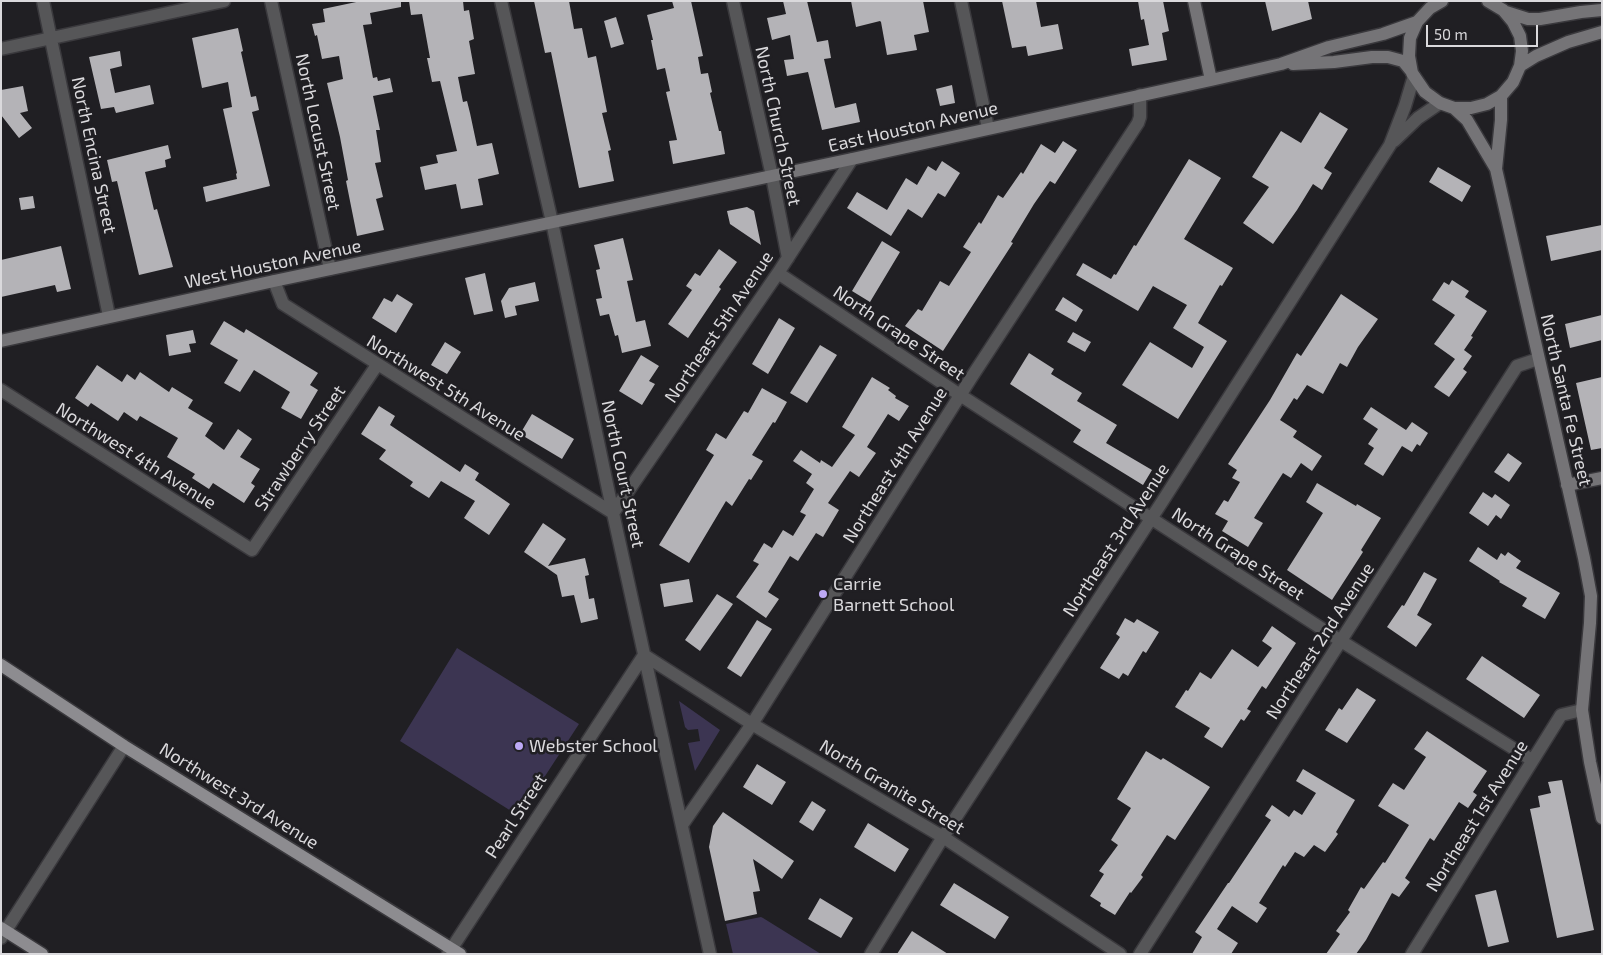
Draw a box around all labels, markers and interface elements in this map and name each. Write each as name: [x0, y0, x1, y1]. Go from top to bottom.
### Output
scale bar: [1428, 15, 1540, 47]
text: 50 m: [1434, 25, 1468, 43]
street label: North Church Street: [751, 44, 805, 208]
street label: North Locust Street: [291, 52, 345, 212]
street label: North Encina Street: [67, 75, 121, 235]
street label: East Houston Avenue: [826, 97, 1000, 157]
street label: West Houston Avenue: [183, 235, 363, 293]
street label: Northeast 5th Avenue: [660, 247, 778, 407]
street label: North Grape Street: [829, 281, 969, 385]
street label: North Santa Fe Street: [1536, 312, 1596, 488]
street label: Northwest 5th Avenue: [363, 330, 529, 446]
street label: Strawberry Street: [250, 381, 350, 515]
street label: Northeast 4th Avenue: [838, 383, 952, 547]
street label: Northwest 4th Avenue: [52, 398, 220, 514]
street label: North Court Street: [597, 398, 649, 550]
street label: Northeast 3rd Avenue: [1058, 459, 1174, 621]
street label: North Grape Street: [1168, 503, 1308, 605]
street label: Northeast 2nd Avenue: [1261, 559, 1379, 723]
place label: Carrie Barnett School: [833, 573, 954, 616]
marker: Carrie Barnett School: [817, 588, 829, 600]
place label: Webster School: [529, 735, 658, 757]
street label: North Granite Street: [816, 735, 968, 839]
street label: Northeast 1st Avenue: [1422, 736, 1532, 896]
street label: Northwest 3rd Avenue: [155, 738, 323, 854]
marker: Webster School: [513, 740, 525, 752]
street label: Pearl Street: [481, 770, 551, 862]

